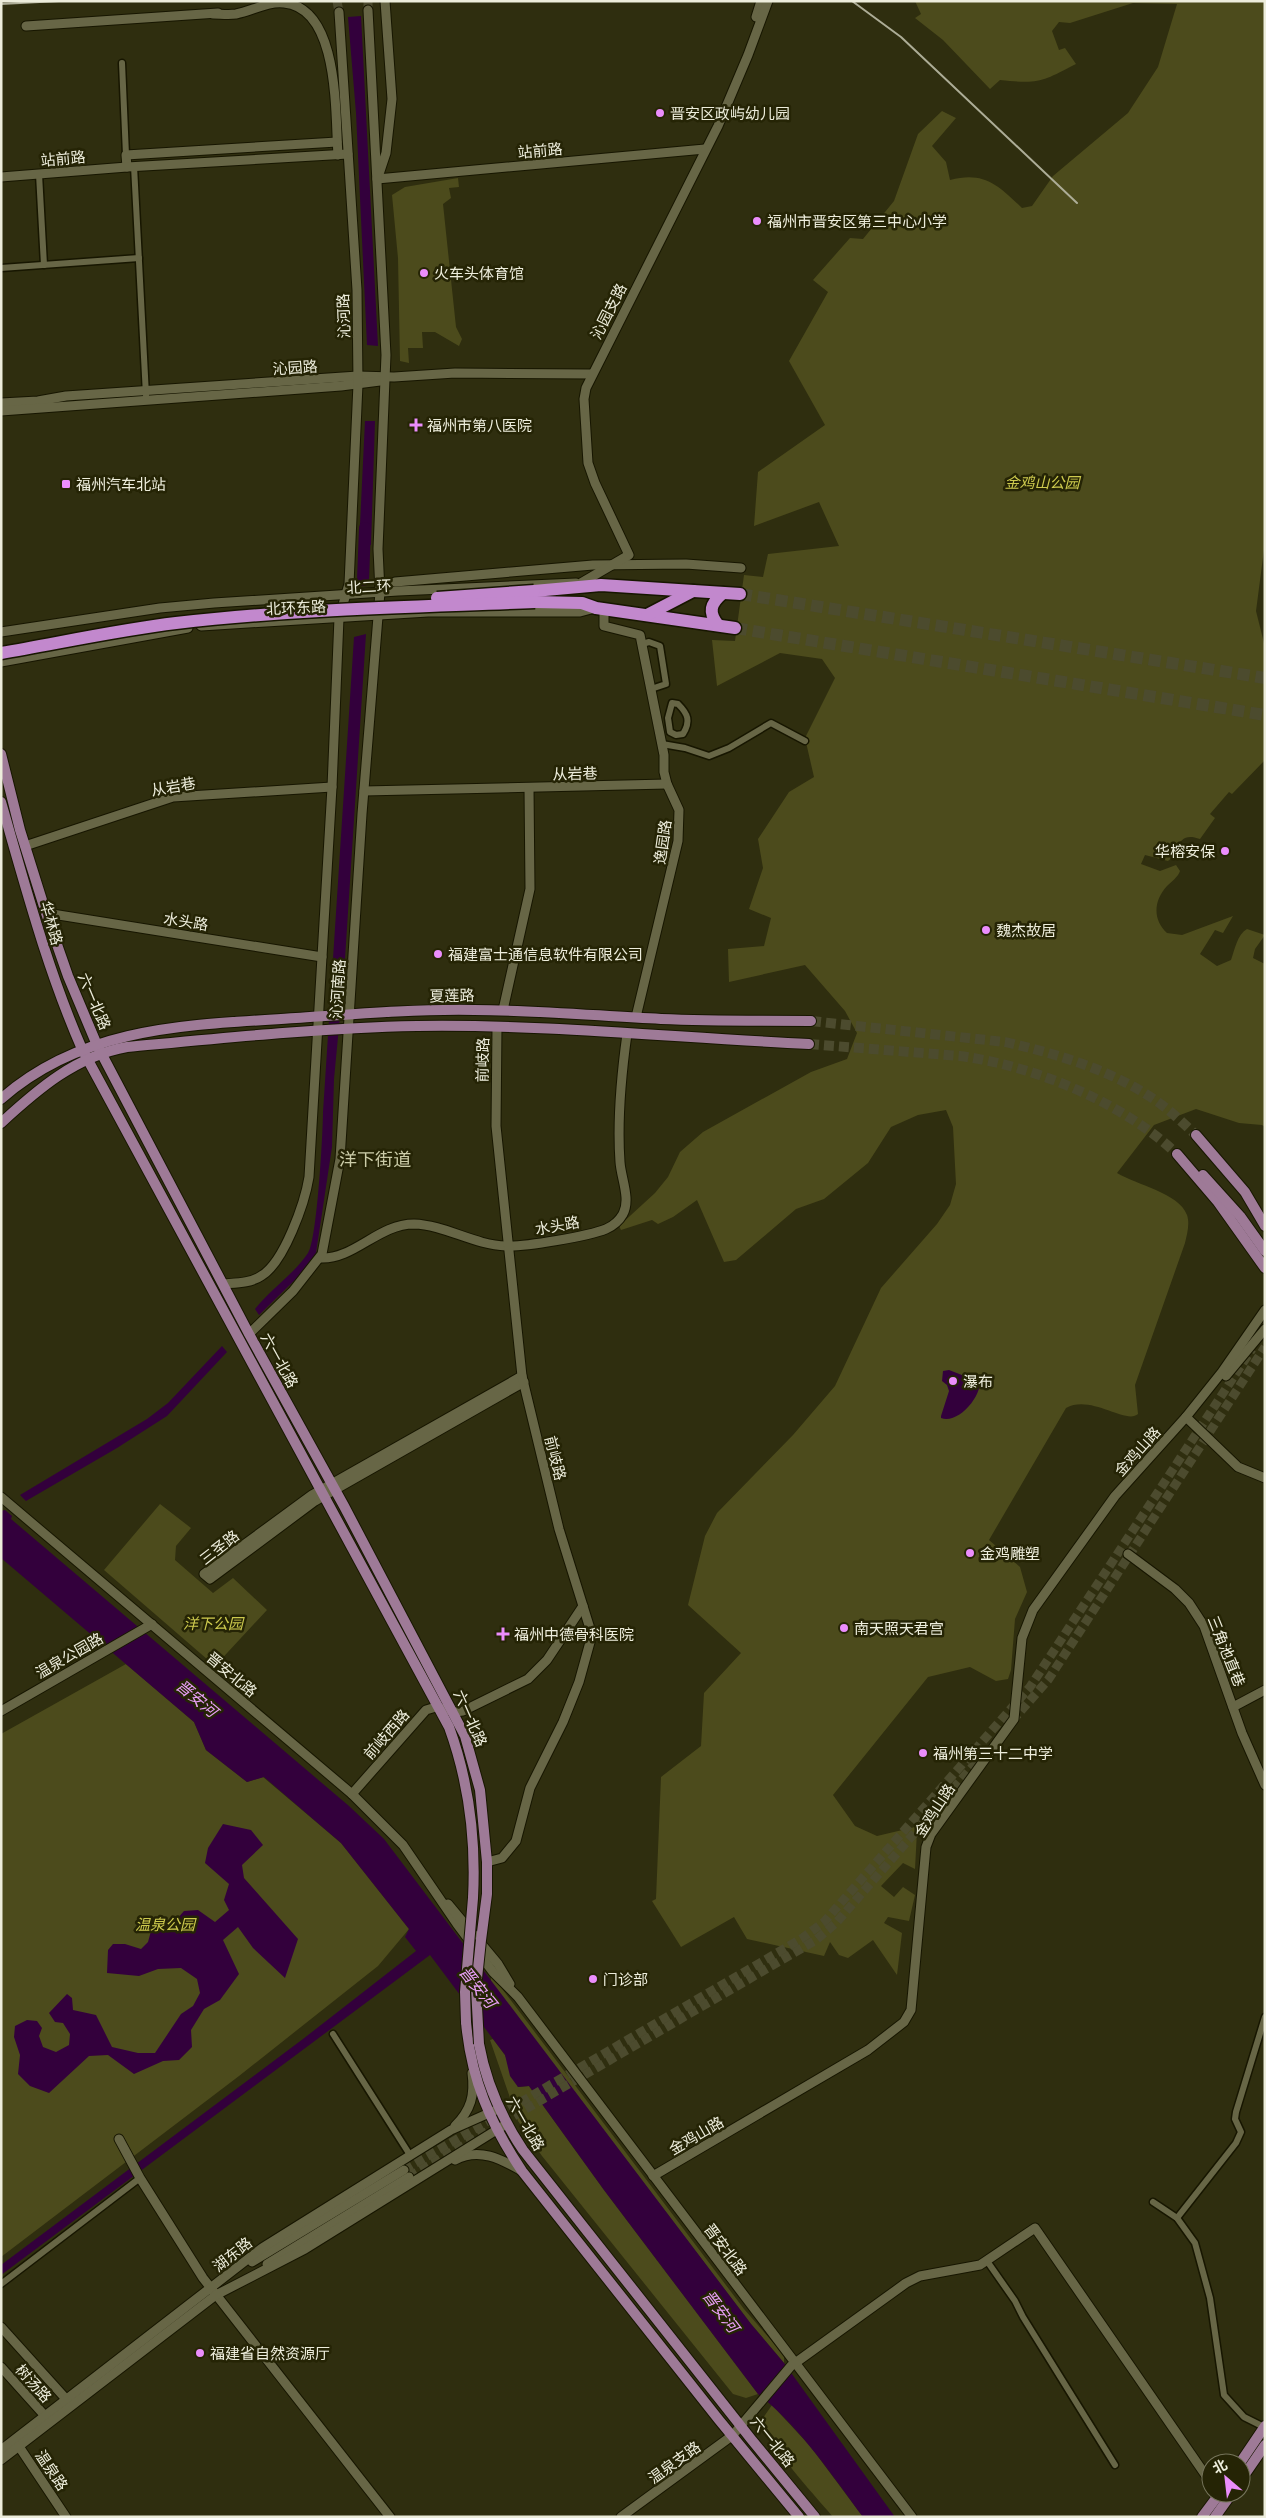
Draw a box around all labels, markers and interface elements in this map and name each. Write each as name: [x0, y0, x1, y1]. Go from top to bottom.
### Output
place label: 晋安区政屿幼儿园: [670, 103, 790, 123]
marker: 晋安区政屿幼儿园: [654, 107, 666, 119]
street label: 站前路: [517, 138, 563, 162]
street label: 站前路: [40, 146, 86, 170]
place label: 福州市晋安区第三中心小学: [767, 211, 947, 231]
marker: 福州市晋安区第三中心小学: [751, 215, 763, 227]
place label: 火车头体育馆: [434, 263, 524, 283]
marker: 火车头体育馆: [418, 267, 430, 279]
street label: 沁园支路: [585, 280, 631, 342]
street label: 沁河路: [332, 293, 354, 339]
street label: 沁园路: [272, 355, 318, 379]
place label: 福州市第八医院: [427, 415, 532, 435]
marker: 福州市第八医院: [409, 418, 423, 432]
park label: 金鸡山公园: [1004, 472, 1081, 492]
place label: 福州汽车北站: [76, 474, 166, 494]
marker: 福州汽车北站: [60, 478, 72, 490]
street label: 北二环: [346, 575, 392, 597]
street label: 北环东路: [266, 595, 326, 619]
street label: 从岩巷: [552, 763, 598, 783]
street label: 从岩巷: [149, 772, 197, 800]
street label: 逸园路: [649, 818, 675, 866]
place label: 华榕安保: [1155, 841, 1215, 861]
marker: 华榕安保: [1219, 845, 1231, 857]
street label: 华林路: [36, 899, 68, 947]
street label: 水头路: [162, 908, 210, 934]
place label: 魏杰故居: [996, 920, 1056, 940]
marker: 魏杰故居: [980, 924, 992, 936]
place label: 福建富士通信息软件有限公司: [448, 944, 643, 964]
marker: 福建富士通信息软件有限公司: [432, 948, 444, 960]
street label: 沁河南路: [325, 958, 349, 1020]
street label: 六一北路: [74, 969, 116, 1033]
street label: 夏莲路: [429, 985, 475, 1005]
street label: 前岐路: [472, 1037, 492, 1083]
district label: 洋下街道: [339, 1147, 411, 1171]
street label: 水头路: [533, 1211, 581, 1239]
street label: 六一北路: [257, 1329, 303, 1391]
place label: 瀑布: [963, 1371, 993, 1391]
marker: 瀑布: [947, 1375, 959, 1387]
street label: 金鸡山路: [1109, 1422, 1165, 1480]
street label: 前岐路: [541, 1434, 571, 1482]
street label: 三圣路: [195, 1525, 243, 1569]
place label: 金鸡雕塑: [980, 1543, 1040, 1563]
marker: 金鸡雕塑: [964, 1547, 976, 1559]
street label: 三角池直巷: [1204, 1612, 1250, 1690]
park label: 洋下公园: [183, 1613, 245, 1633]
place label: 南天照天君宫: [854, 1618, 944, 1638]
marker: 南天照天君宫: [838, 1622, 850, 1634]
place label: 福州中德骨科医院: [514, 1624, 634, 1644]
marker: 福州中德骨科医院: [496, 1627, 510, 1641]
street label: 温泉公园路: [32, 1628, 106, 1682]
street label: 晋安北路: [203, 1647, 261, 1701]
water label: 晋安河: [172, 1674, 225, 1724]
street label: 六一北路: [450, 1687, 492, 1749]
street label: 前岐西路: [359, 1705, 413, 1763]
place label: 福州第三十二中学: [933, 1743, 1053, 1763]
marker: 福州第三十二中学: [917, 1747, 929, 1759]
street label: 金鸡山路: [909, 1779, 959, 1841]
park label: 温泉公园: [135, 1914, 197, 1934]
water label: 晋安河: [454, 1961, 504, 2015]
place label: 门诊部: [603, 1969, 648, 1989]
marker: 门诊部: [587, 1973, 599, 1985]
street label: 六一北路: [502, 2092, 550, 2154]
street label: 金鸡山路: [665, 2111, 727, 2159]
street label: 晋安北路: [700, 2219, 752, 2279]
street label: 湖东路: [208, 2232, 256, 2276]
water label: 晋安河: [698, 2285, 746, 2339]
place label: 福建省自然资源厅: [210, 2343, 330, 2363]
marker: 福建省自然资源厅: [194, 2347, 206, 2359]
street label: 树汤路: [12, 2360, 56, 2406]
street label: 六一北路: [746, 2411, 800, 2471]
street label: 温泉支路: [644, 2436, 704, 2488]
street label: 温泉路: [31, 2446, 73, 2494]
north arrow: [1201, 2453, 1251, 2503]
text: 北: [1209, 2454, 1230, 2478]

